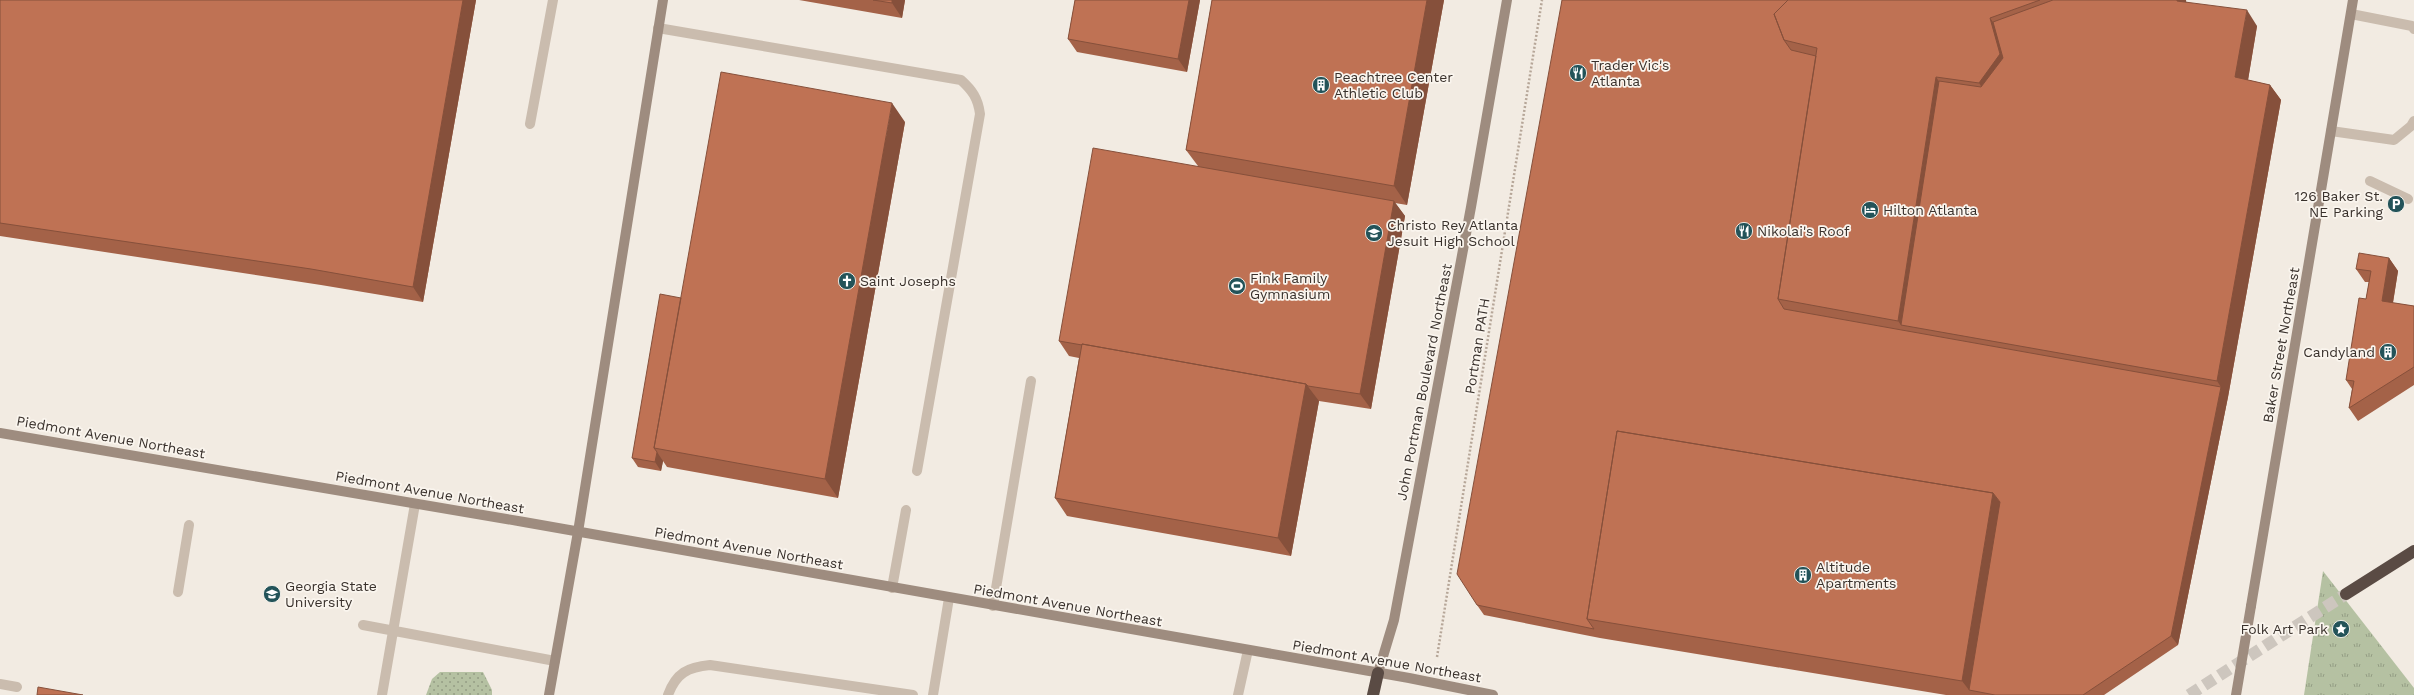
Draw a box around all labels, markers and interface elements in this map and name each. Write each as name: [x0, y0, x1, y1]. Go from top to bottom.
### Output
place label: Trader Vic's Atlanta: [1591, 57, 1669, 89]
restaurant icon: Trader Vic's Atlanta: [1568, 63, 1588, 83]
place label: Peachtree Center Athletic Club: [1334, 69, 1453, 101]
building icon: Peachtree Center Athletic Club: [1311, 75, 1331, 95]
place label: 126 Baker St. NE Parking: [2295, 188, 2384, 220]
parking icon: 126 Baker St. NE Parking: [2386, 194, 2406, 214]
hotel icon: Hilton Atlanta: [1860, 200, 1880, 220]
place label: Hilton Atlanta: [1883, 202, 1977, 218]
place label: Christo Rey Atlanta Jesuit High School: [1387, 217, 1518, 249]
restaurant icon: Nikolai's Roof: [1734, 221, 1754, 241]
school or university icon: Christo Rey Atlanta Jesuit High School: [1364, 223, 1384, 243]
place label: Nikolai's Roof: [1757, 223, 1850, 239]
street label: John Portman Boulevard Northeast: [1393, 262, 1455, 502]
street label: Baker Street Northeast: [2259, 266, 2303, 424]
place label: Fink Family Gymnasium: [1250, 270, 1330, 302]
church icon: Saint Josephs: [837, 271, 857, 291]
place label: Saint Josephs: [860, 273, 956, 289]
sports icon: Fink Family Gymnasium: [1227, 276, 1247, 296]
street label: Portman PATH: [1461, 297, 1493, 395]
building icon: Candyland: [2378, 342, 2398, 362]
place label: Candyland: [2303, 344, 2375, 360]
street label: Piedmont Avenue Northeast: [15, 413, 207, 462]
street label: Piedmont Avenue Northeast: [334, 468, 526, 517]
street label: Piedmont Avenue Northeast: [653, 524, 845, 573]
place label: Altitude Apartments: [1816, 559, 1896, 591]
building icon: Altitude Apartments: [1793, 565, 1813, 585]
place label: Georgia State University: [285, 578, 377, 610]
street label: Piedmont Avenue Northeast: [972, 581, 1164, 630]
school or university icon: Georgia State University: [262, 584, 282, 604]
place icon: Folk Art Park: [2331, 619, 2351, 639]
place label: Folk Art Park: [2240, 621, 2328, 637]
street label: Piedmont Avenue Northeast: [1291, 637, 1483, 686]

